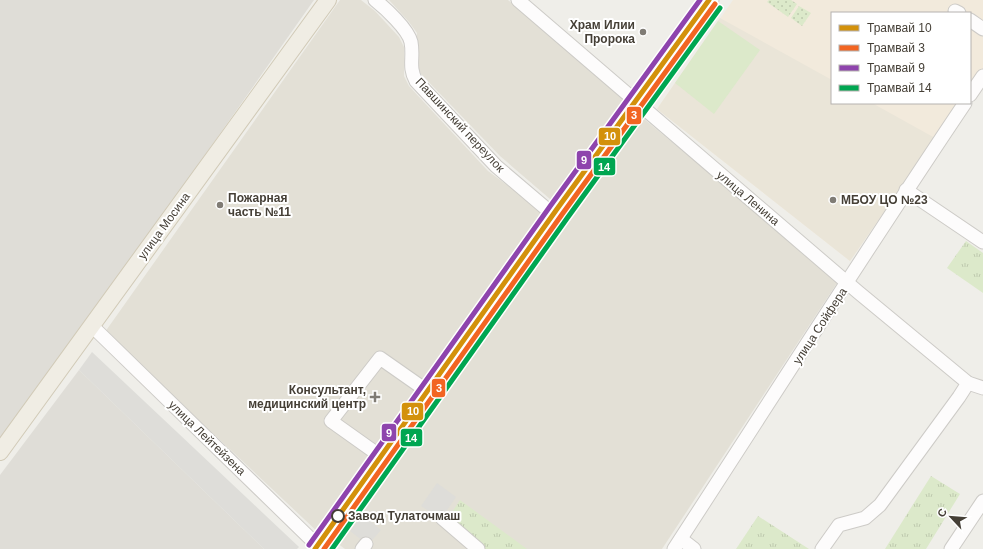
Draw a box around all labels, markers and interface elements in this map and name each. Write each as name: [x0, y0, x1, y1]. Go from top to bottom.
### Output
legend: [831, 12, 971, 104]
place label: Храм Илии Пророка: [570, 18, 635, 46]
text: Трамвай 10: [867, 21, 932, 35]
marker: Храм Илии Пророка: [638, 27, 648, 37]
text: Трамвай 3: [867, 41, 925, 55]
text: Трамвай 9: [867, 61, 925, 75]
street label: Павшинский переулок: [413, 75, 508, 176]
text: Трамвай 14: [867, 81, 932, 95]
line badge: 3: [626, 106, 642, 125]
text: 3: [631, 109, 637, 121]
line badge: 10: [598, 127, 621, 146]
text: 10: [604, 130, 616, 142]
line badge: 9: [576, 150, 592, 170]
text: 9: [581, 154, 587, 166]
line badge: 14: [593, 157, 616, 176]
text: 14: [598, 161, 611, 173]
street label: улица Ленина: [714, 168, 782, 228]
street label: улица Мосина: [135, 190, 193, 262]
place label: Пожарная часть №11: [228, 191, 291, 219]
place label: МБОУ ЦО №23: [841, 193, 928, 207]
marker: МБОУ ЦО №23: [828, 195, 838, 205]
marker: Пожарная часть №11: [215, 200, 225, 210]
street label: улица Сойфера: [790, 285, 850, 367]
line badge: 3: [431, 378, 446, 398]
text: 3: [436, 382, 442, 394]
place label: Консультант, медицинский центр: [248, 383, 366, 411]
marker: Консультант, медицинский центр: [369, 391, 381, 403]
street label: улица Лейтейзена: [166, 398, 249, 479]
line badge: 10: [401, 402, 424, 421]
text: 10: [407, 405, 419, 417]
line badge: 9: [381, 423, 397, 442]
text: 9: [386, 427, 392, 439]
line badge: 14: [400, 428, 423, 447]
text: 14: [405, 432, 418, 444]
north arrow: [931, 497, 971, 537]
text: С: [935, 506, 949, 519]
marker: Завод Тулаточмаш: [331, 509, 345, 523]
place label: Завод Тулаточмаш: [348, 509, 460, 523]

